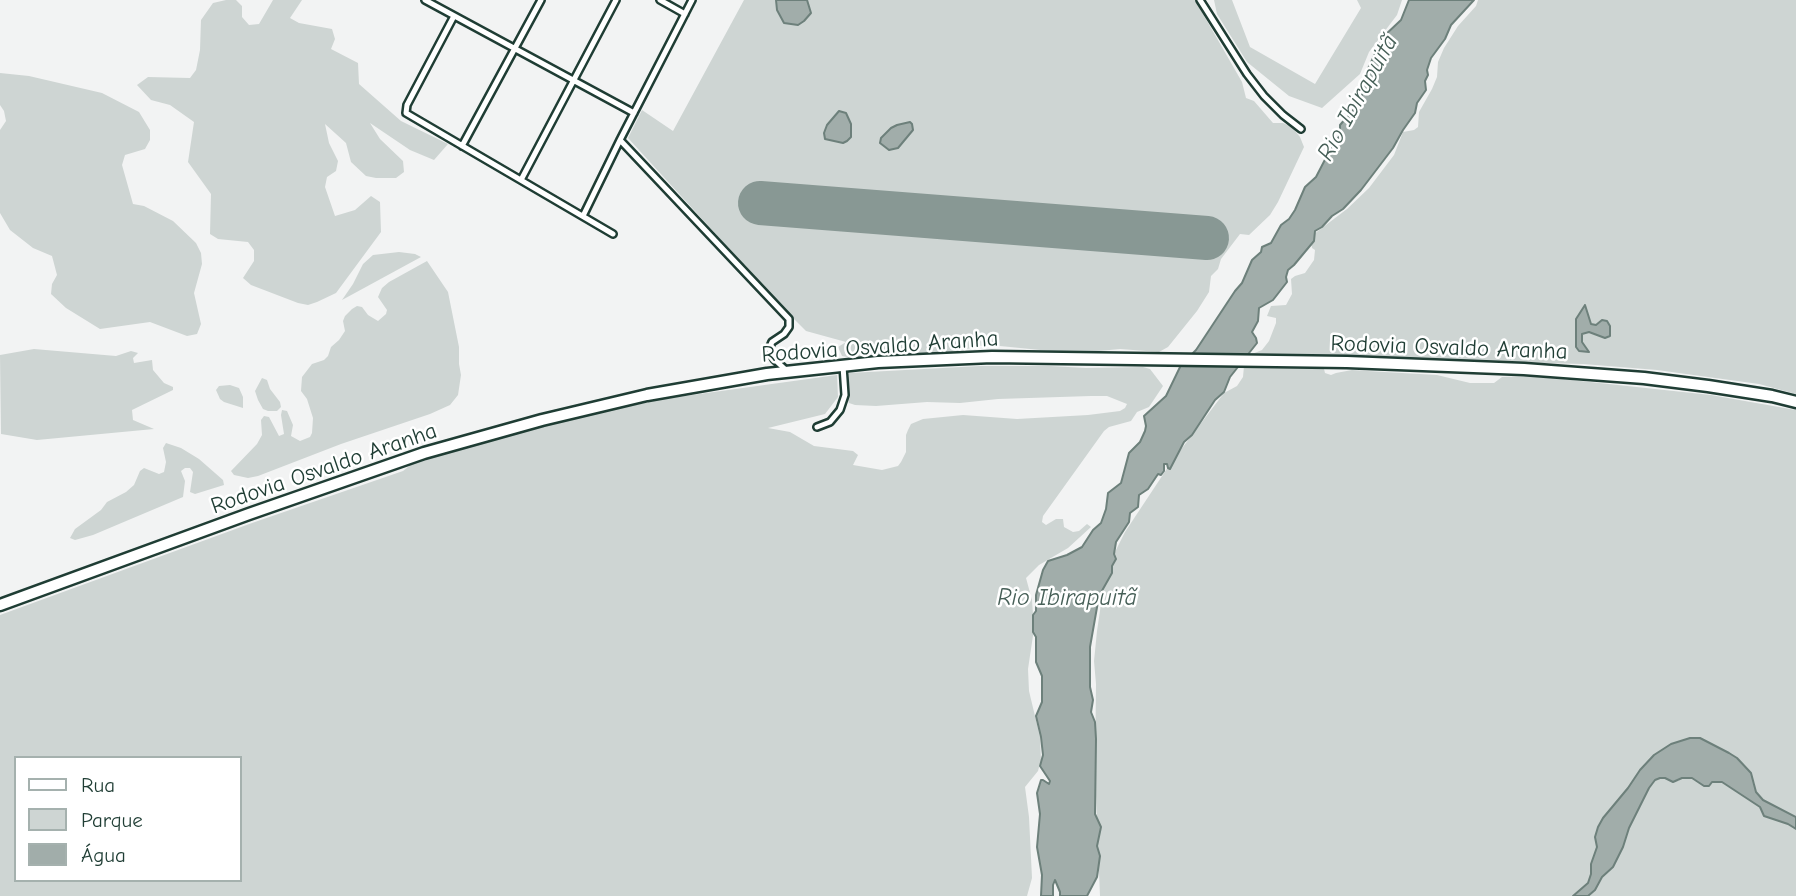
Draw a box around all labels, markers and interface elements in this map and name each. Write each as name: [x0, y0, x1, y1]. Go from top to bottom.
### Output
water label: Rio Ibirapuitã: [1312, 30, 1404, 166]
street label: Rodovia Osvaldo Aranha: [761, 325, 999, 369]
street label: Rodovia Osvaldo Aranha: [1330, 330, 1568, 366]
street label: Rodovia Osvaldo Aranha: [207, 417, 441, 521]
water label: Rio Ibirapuitã: [997, 584, 1137, 612]
legend: [14, 756, 242, 882]
text: Rua: [81, 773, 115, 797]
text: Parque: [81, 808, 143, 832]
text: Água: [81, 843, 126, 867]

